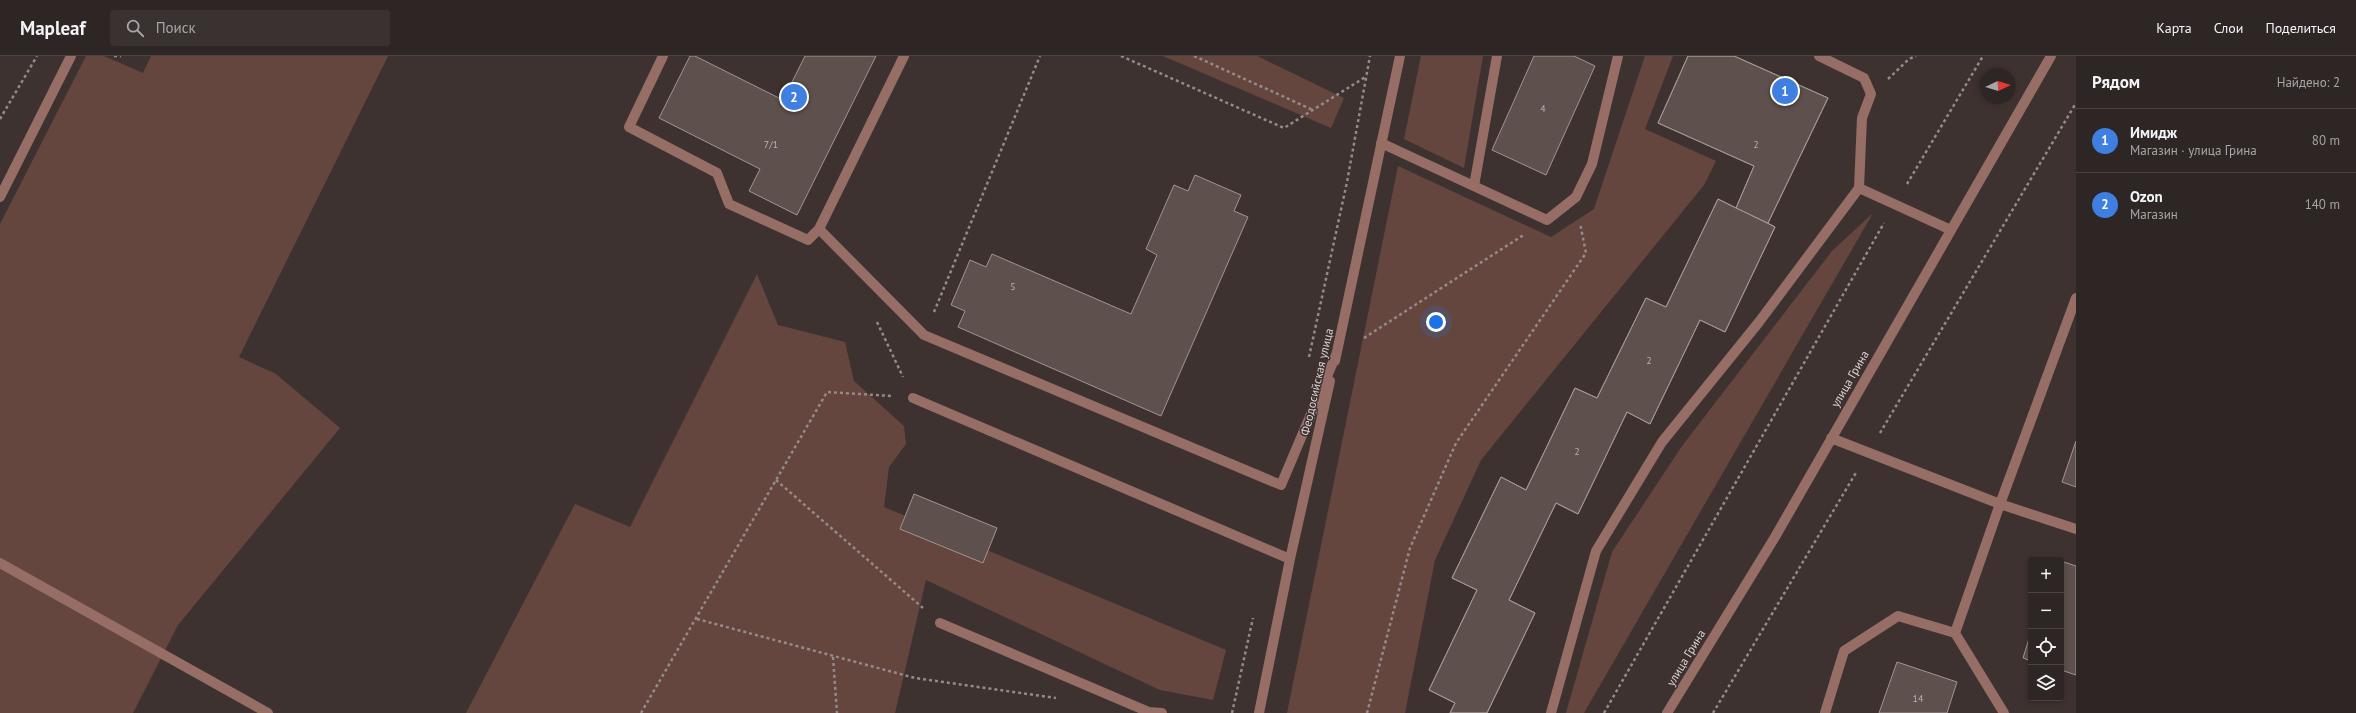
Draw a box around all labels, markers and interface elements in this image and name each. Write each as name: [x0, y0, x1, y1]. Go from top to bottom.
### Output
search box: [110, 10, 390, 46]
text: Mapleaf: [20, 16, 86, 40]
icon: search: [124, 17, 146, 39]
text: Поиск: [156, 18, 196, 37]
text: Карта: [2156, 19, 2192, 37]
text: Слои: [2214, 19, 2243, 37]
text: Поделиться: [2265, 19, 2336, 37]
north arrow: [1980, 68, 2016, 104]
text: Рядом: [2092, 71, 2140, 93]
text: Найдено: 2: [2277, 74, 2340, 91]
pin: 1: [1772, 76, 1798, 106]
pin: 2: [781, 82, 807, 112]
house number: 4: [1540, 102, 1546, 115]
text: Имидж: [2130, 123, 2177, 142]
text: 1: [2101, 132, 2109, 149]
text: 80 m: [2312, 132, 2340, 149]
house number: 7/1: [764, 138, 778, 151]
house number: 2: [1753, 138, 1759, 151]
text: Магазин · улица Грина: [2130, 142, 2257, 159]
text: Ozon: [2130, 187, 2163, 206]
text: 2: [2101, 196, 2109, 213]
text: 140 m: [2305, 196, 2340, 213]
text: Магазин: [2130, 206, 2178, 223]
house number: 5: [1010, 280, 1016, 293]
your location: [1426, 312, 1446, 332]
street label: Феодосийская улица: [1297, 327, 1336, 437]
street label: улица Грина: [1827, 348, 1872, 410]
house number: 2: [1646, 354, 1652, 367]
house number: 2: [1574, 445, 1580, 458]
map controls: [2028, 557, 2064, 701]
button: +: [2028, 557, 2064, 593]
button: −: [2028, 593, 2064, 629]
street label: улица Грина: [1663, 627, 1708, 689]
button: locate: [2028, 629, 2064, 665]
button: layers: [2028, 665, 2064, 701]
house number: 14: [1913, 692, 1924, 705]

